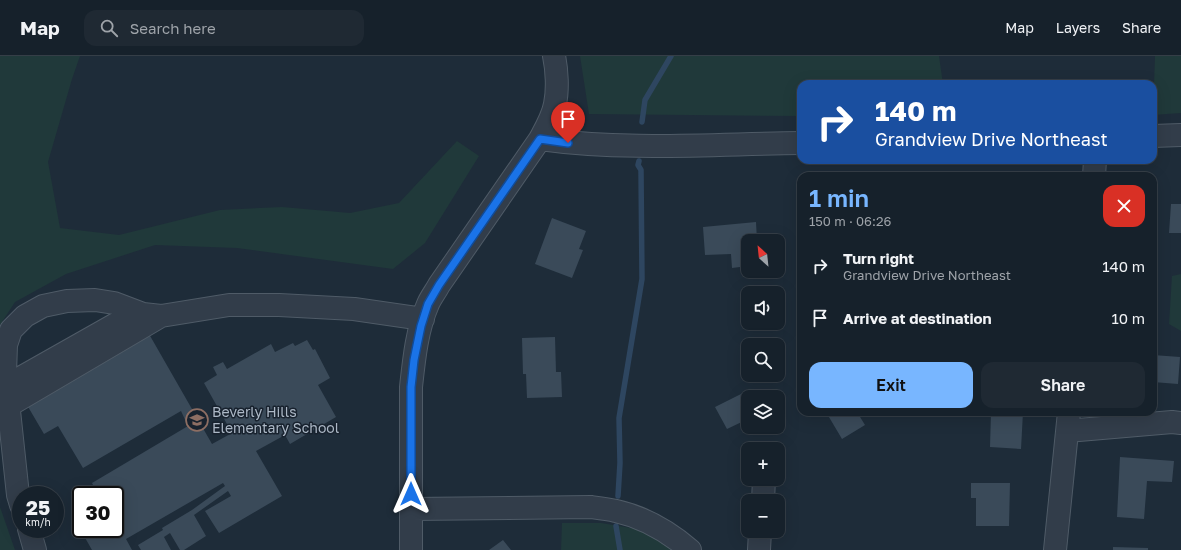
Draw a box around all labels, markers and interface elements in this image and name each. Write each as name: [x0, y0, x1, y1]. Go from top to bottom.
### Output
search box: [84, 10, 364, 46]
text: Map: [20, 16, 60, 39]
icon: search: [98, 17, 120, 39]
text: Search here: [130, 19, 216, 37]
text: Map: [1005, 19, 1034, 36]
text: Layers: [1056, 19, 1100, 36]
text: Share: [1122, 19, 1161, 36]
text: 140 m: [875, 94, 957, 127]
icon: right: [809, 96, 861, 148]
pin: [551, 102, 585, 143]
icon: arrive: [557, 108, 579, 130]
text: Grandview Drive Northeast: [875, 128, 1108, 150]
text: 1 min: [809, 183, 869, 212]
button: close: [1103, 185, 1145, 227]
text: 150 m · 06:26: [809, 213, 891, 229]
north arrow: [741, 234, 785, 278]
map controls: [741, 234, 785, 538]
text: Turn right: [843, 249, 914, 267]
icon: right: [809, 255, 831, 277]
text: 140 m: [1102, 257, 1145, 275]
text: Grandview Drive Northeast: [843, 267, 1011, 283]
button: sound: [741, 286, 785, 330]
icon: arrive: [809, 307, 831, 329]
text: Arrive at destination: [843, 309, 992, 327]
text: 10 m: [1111, 309, 1145, 327]
button: search: [741, 338, 785, 382]
button: Exit: [809, 362, 973, 408]
button: Share: [981, 362, 1145, 408]
button: layers: [741, 390, 785, 434]
place label: Beverly Hills Elementary School: [212, 403, 339, 436]
school or university icon: Beverly Hills Elementary School: [184, 407, 210, 433]
button: +: [741, 442, 785, 486]
position arrow: [390, 473, 432, 515]
speed limit sign: 30: [72, 486, 124, 538]
button: −: [741, 494, 785, 538]
text: 25: [26, 495, 50, 519]
text: km/h: [25, 516, 51, 528]

